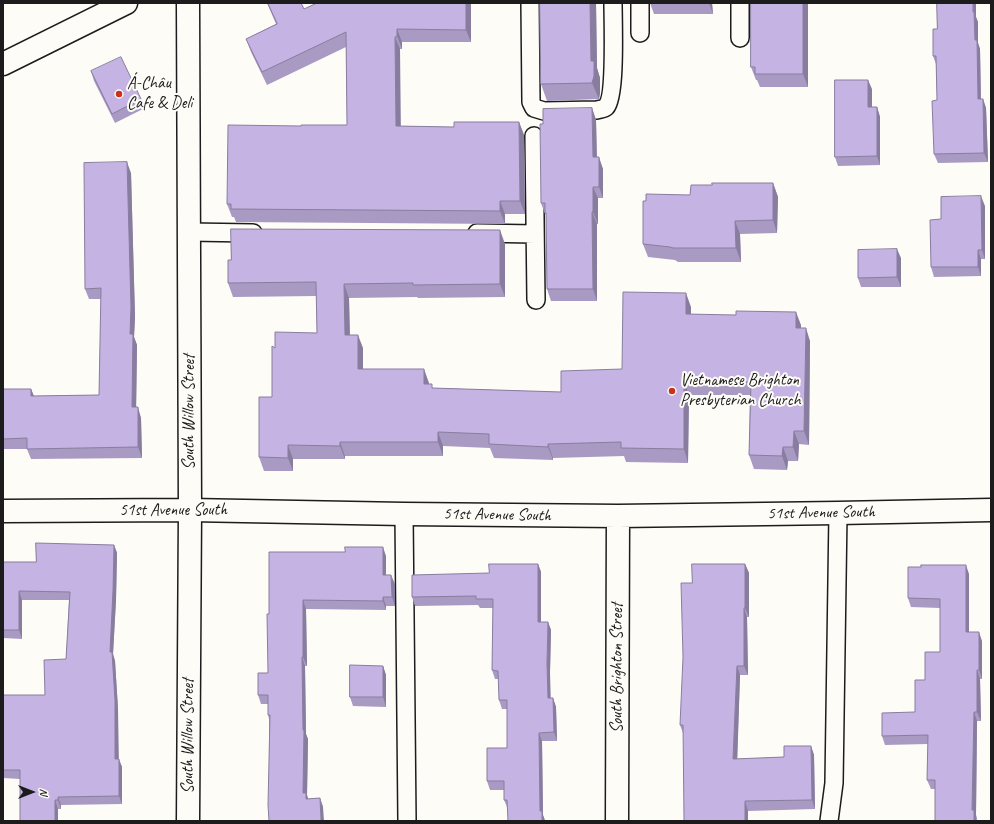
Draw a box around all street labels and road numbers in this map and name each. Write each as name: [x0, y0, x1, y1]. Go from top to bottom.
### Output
street label: South Willow Street: [180, 354, 200, 470]
street label: 51st Avenue South: [119, 501, 227, 521]
street label: 51st Avenue South: [767, 502, 875, 524]
street label: 51st Avenue South: [443, 504, 551, 526]
street label: South Brighton Street: [608, 603, 628, 733]
street label: South Willow Street: [179, 678, 199, 794]

